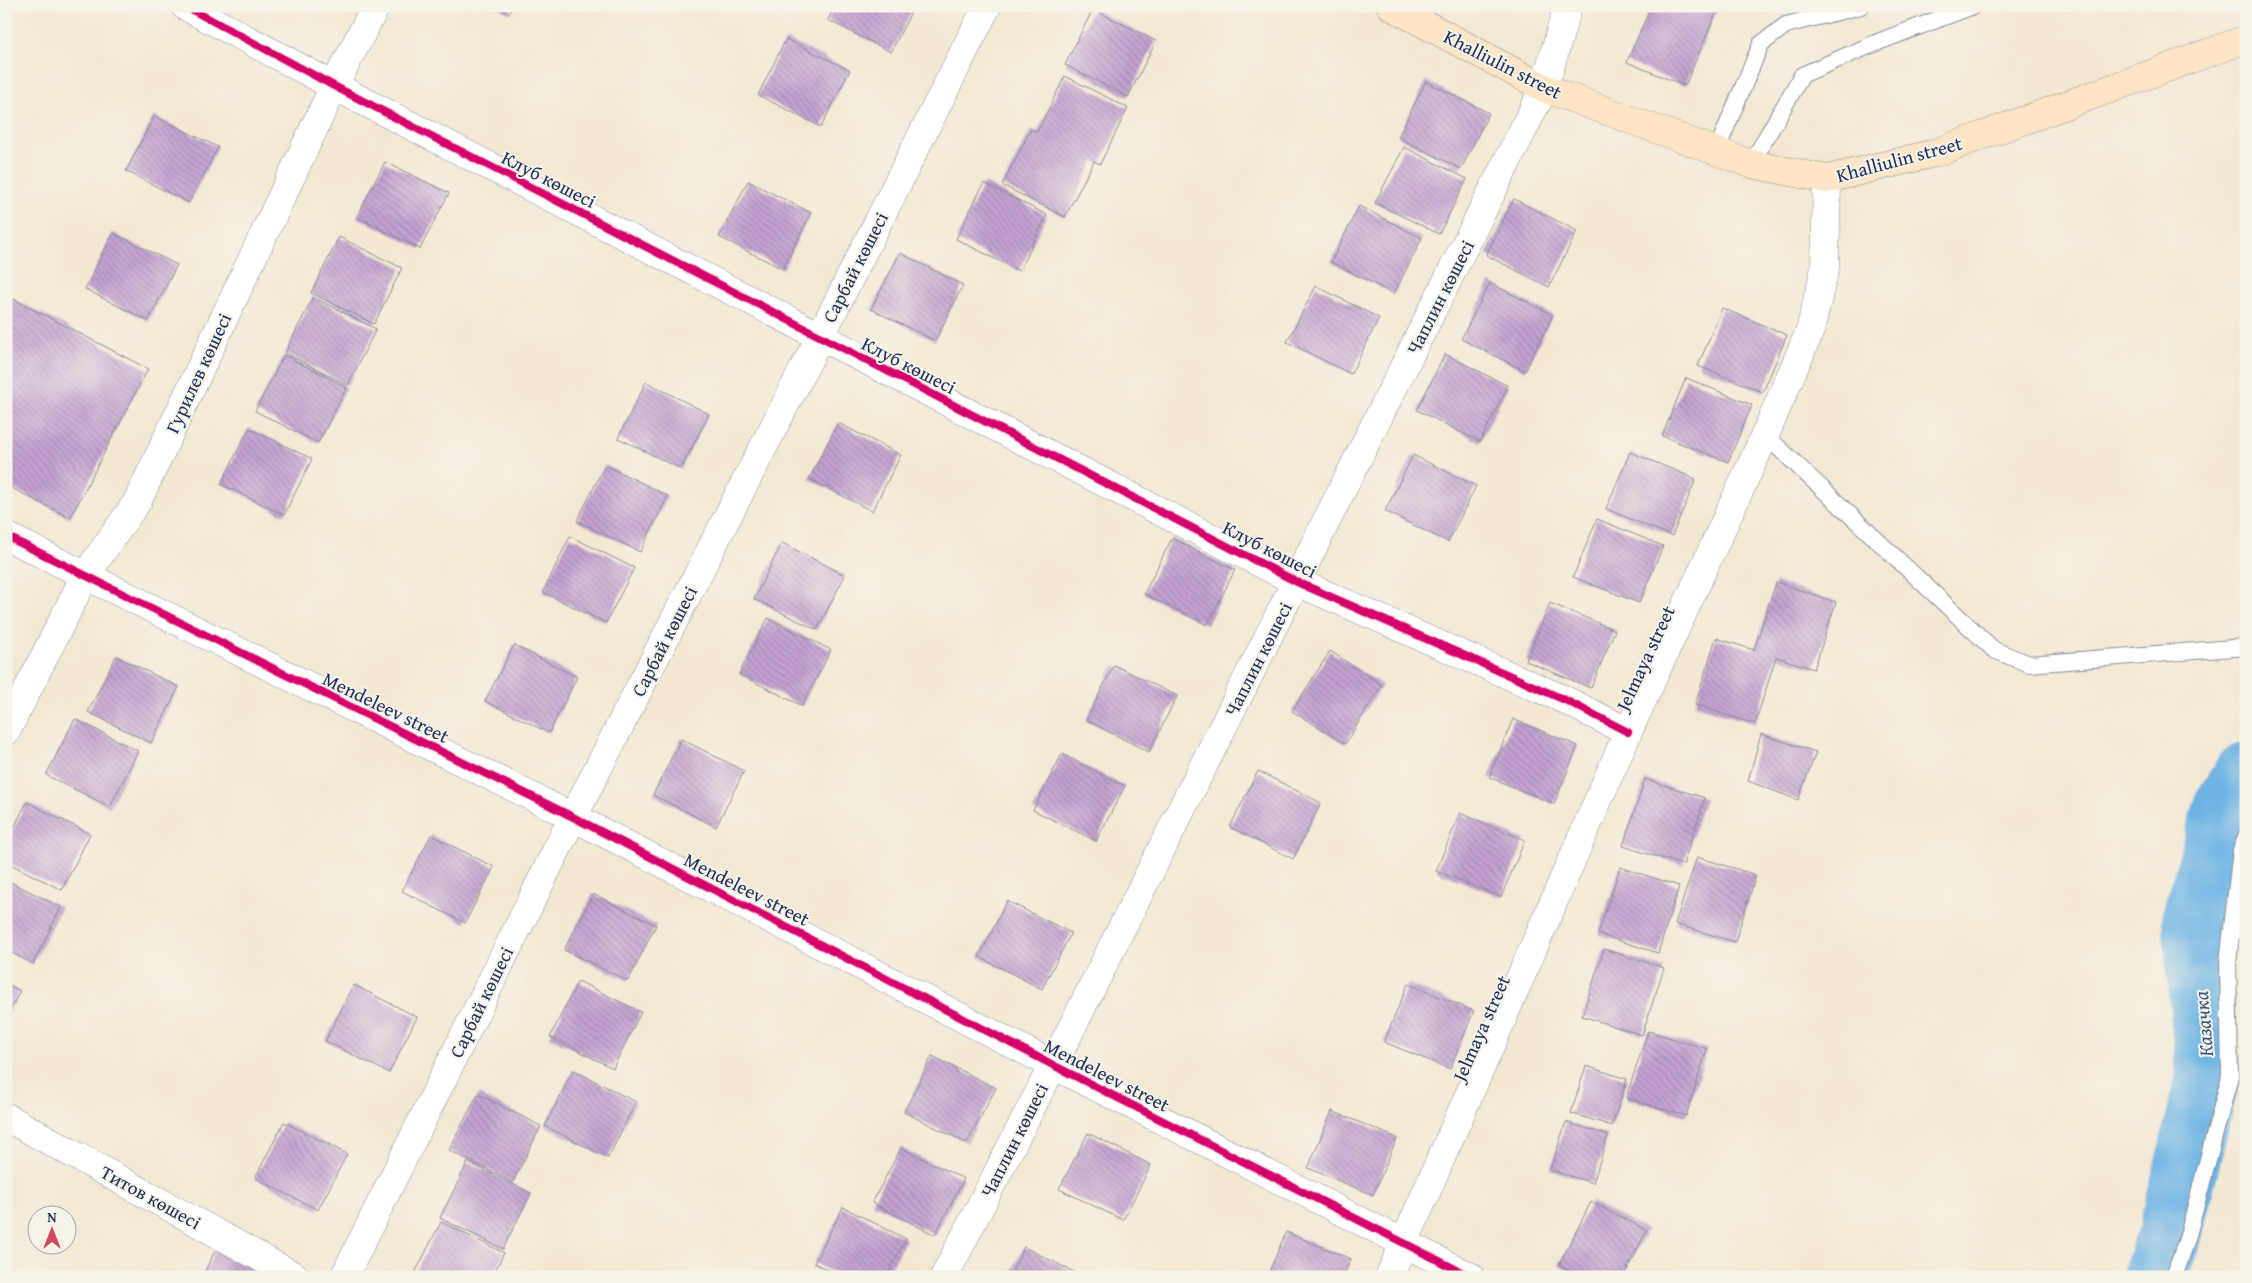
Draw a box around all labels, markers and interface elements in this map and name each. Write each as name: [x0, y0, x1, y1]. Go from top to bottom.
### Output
street label: Khalliulin street: [1439, 22, 1567, 106]
street label: Khalliulin street: [1833, 129, 1965, 189]
street label: Клуб көшесі: [497, 143, 601, 215]
street label: Сарбай көшесі: [815, 207, 895, 327]
street label: Чаплин көшесі: [1399, 235, 1481, 359]
street label: Гурилев көшесі: [158, 308, 238, 438]
street label: Клуб көшесі: [857, 329, 961, 401]
street label: Клуб көшесі: [1218, 513, 1322, 585]
street label: Сарбай көшесі: [624, 581, 704, 701]
street label: Чаплин көшесі: [1217, 597, 1299, 721]
street label: Jelmaya street: [1608, 600, 1682, 717]
street label: Mendeleev street: [318, 664, 454, 750]
street label: Mendeleev street: [679, 845, 815, 933]
street label: Сарбай көшесі: [442, 942, 520, 1062]
street label: Jelmaya street: [1444, 970, 1517, 1087]
water label: Казачка: [2186, 989, 2220, 1058]
street label: Mendeleev street: [1039, 1031, 1175, 1119]
street label: Чаплин көшесі: [973, 1078, 1055, 1202]
street label: Титов көшесі: [96, 1158, 206, 1236]
north arrow: [28, 1206, 78, 1256]
text: N: [47, 1207, 57, 1227]

